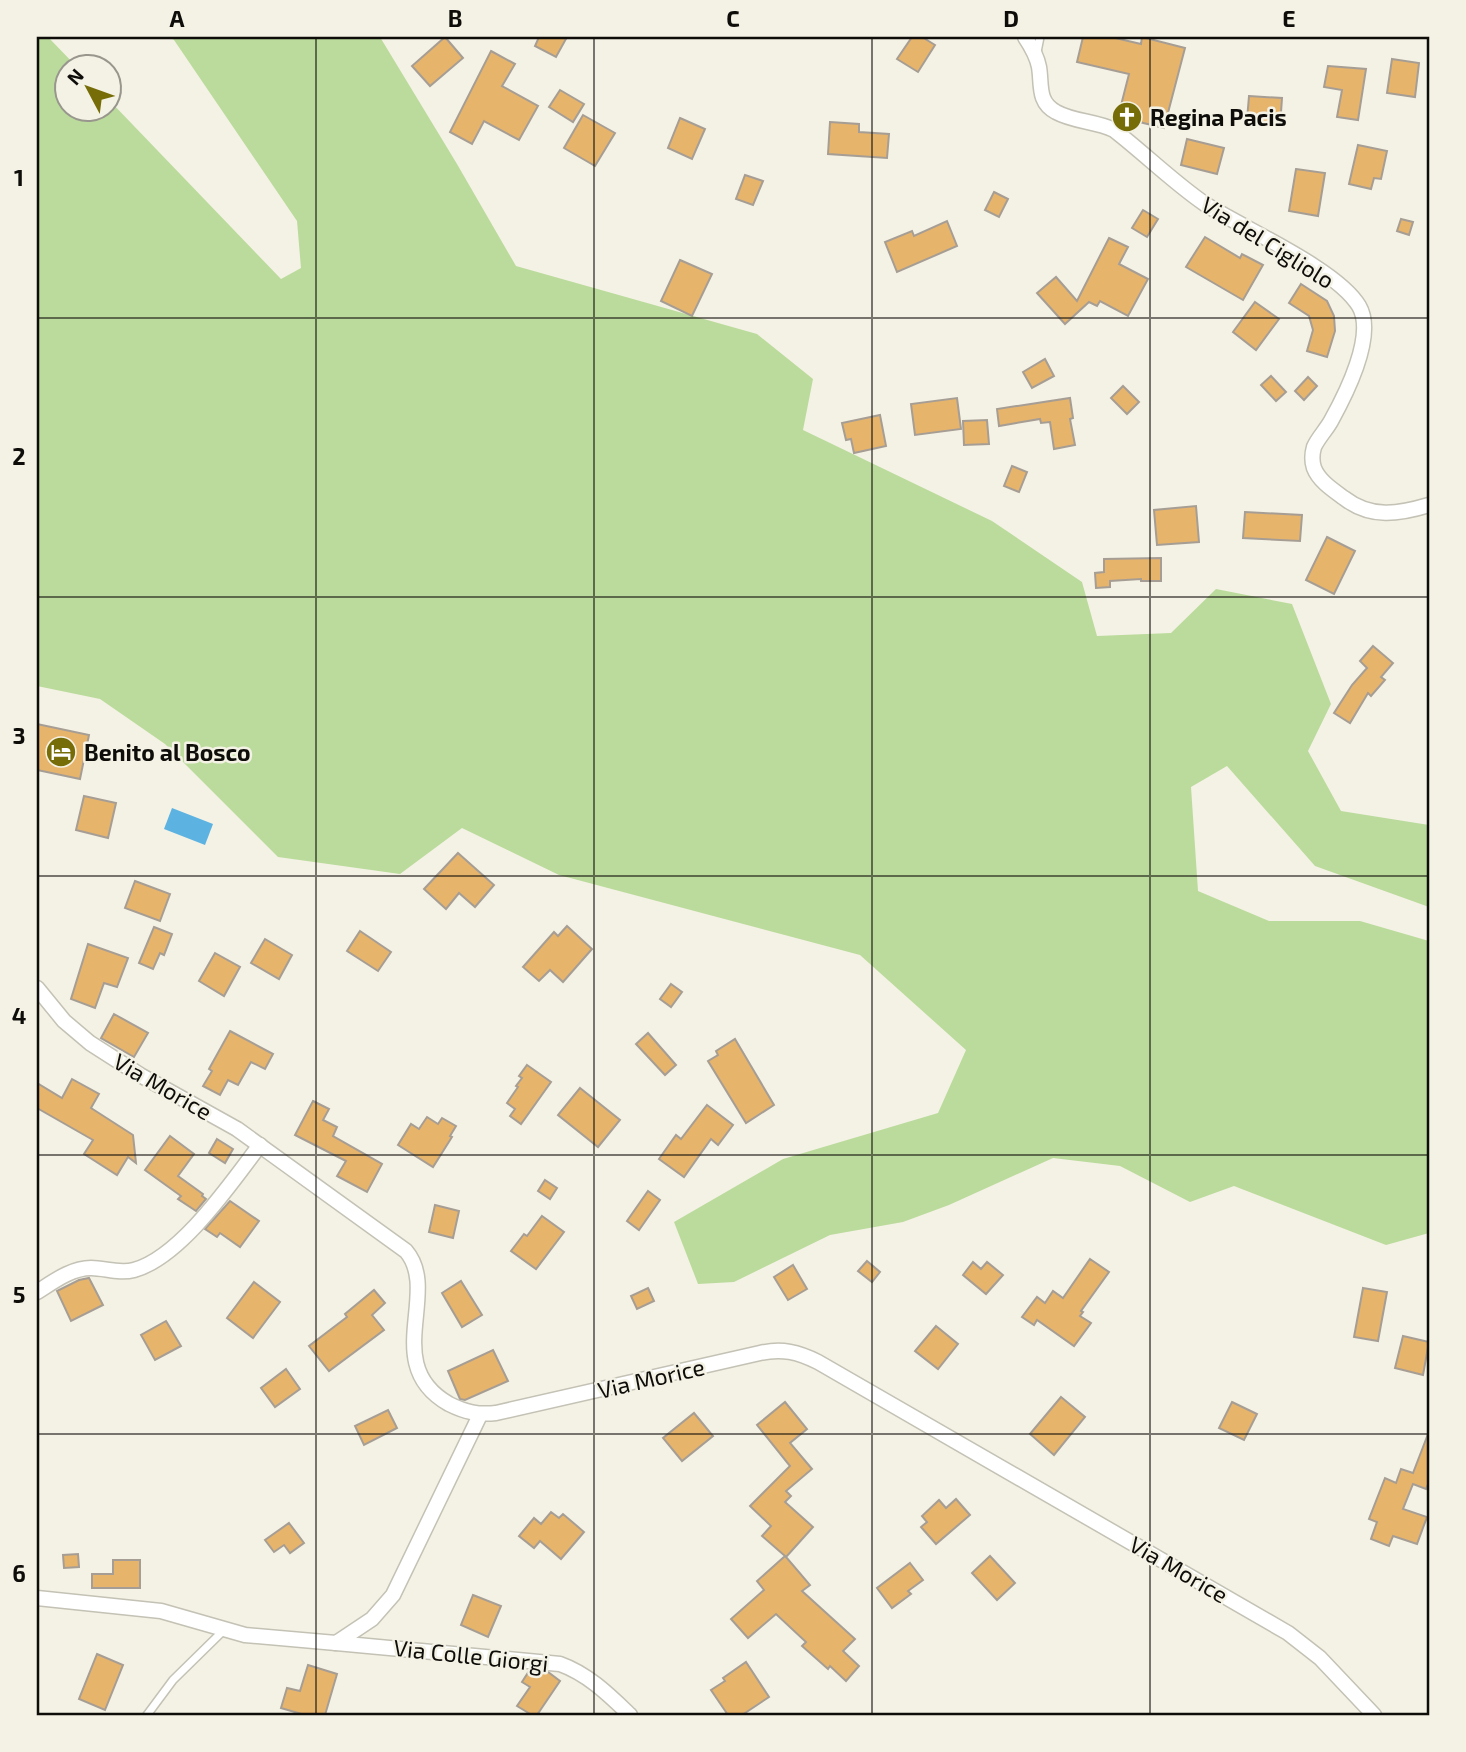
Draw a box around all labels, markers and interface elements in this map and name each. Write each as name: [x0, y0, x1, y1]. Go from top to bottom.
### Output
text: A: [169, 4, 185, 32]
text: B: [448, 4, 462, 32]
text: C: [726, 4, 740, 32]
text: D: [1003, 4, 1019, 32]
text: E: [1282, 4, 1296, 32]
north arrow: [52, 52, 122, 122]
text: N: [62, 64, 88, 89]
church icon: Regina Pacis: [1110, 100, 1144, 134]
place label: Regina Pacis: [1150, 103, 1287, 131]
text: 1: [14, 163, 24, 191]
street label: Via del Cigliolo: [1196, 190, 1340, 294]
text: 2: [12, 442, 26, 470]
text: 3: [12, 721, 26, 749]
hotel icon: Benito al Bosco: [44, 735, 78, 769]
place label: Benito al Bosco: [84, 738, 251, 766]
text: 4: [12, 1001, 26, 1029]
street label: Via Morice: [109, 1047, 217, 1125]
text: 5: [13, 1280, 25, 1308]
street label: Via Morice: [595, 1352, 707, 1404]
street label: Via Morice: [1125, 1530, 1233, 1608]
text: 6: [12, 1559, 26, 1587]
street label: Via Colle Giorgi: [392, 1633, 550, 1677]

